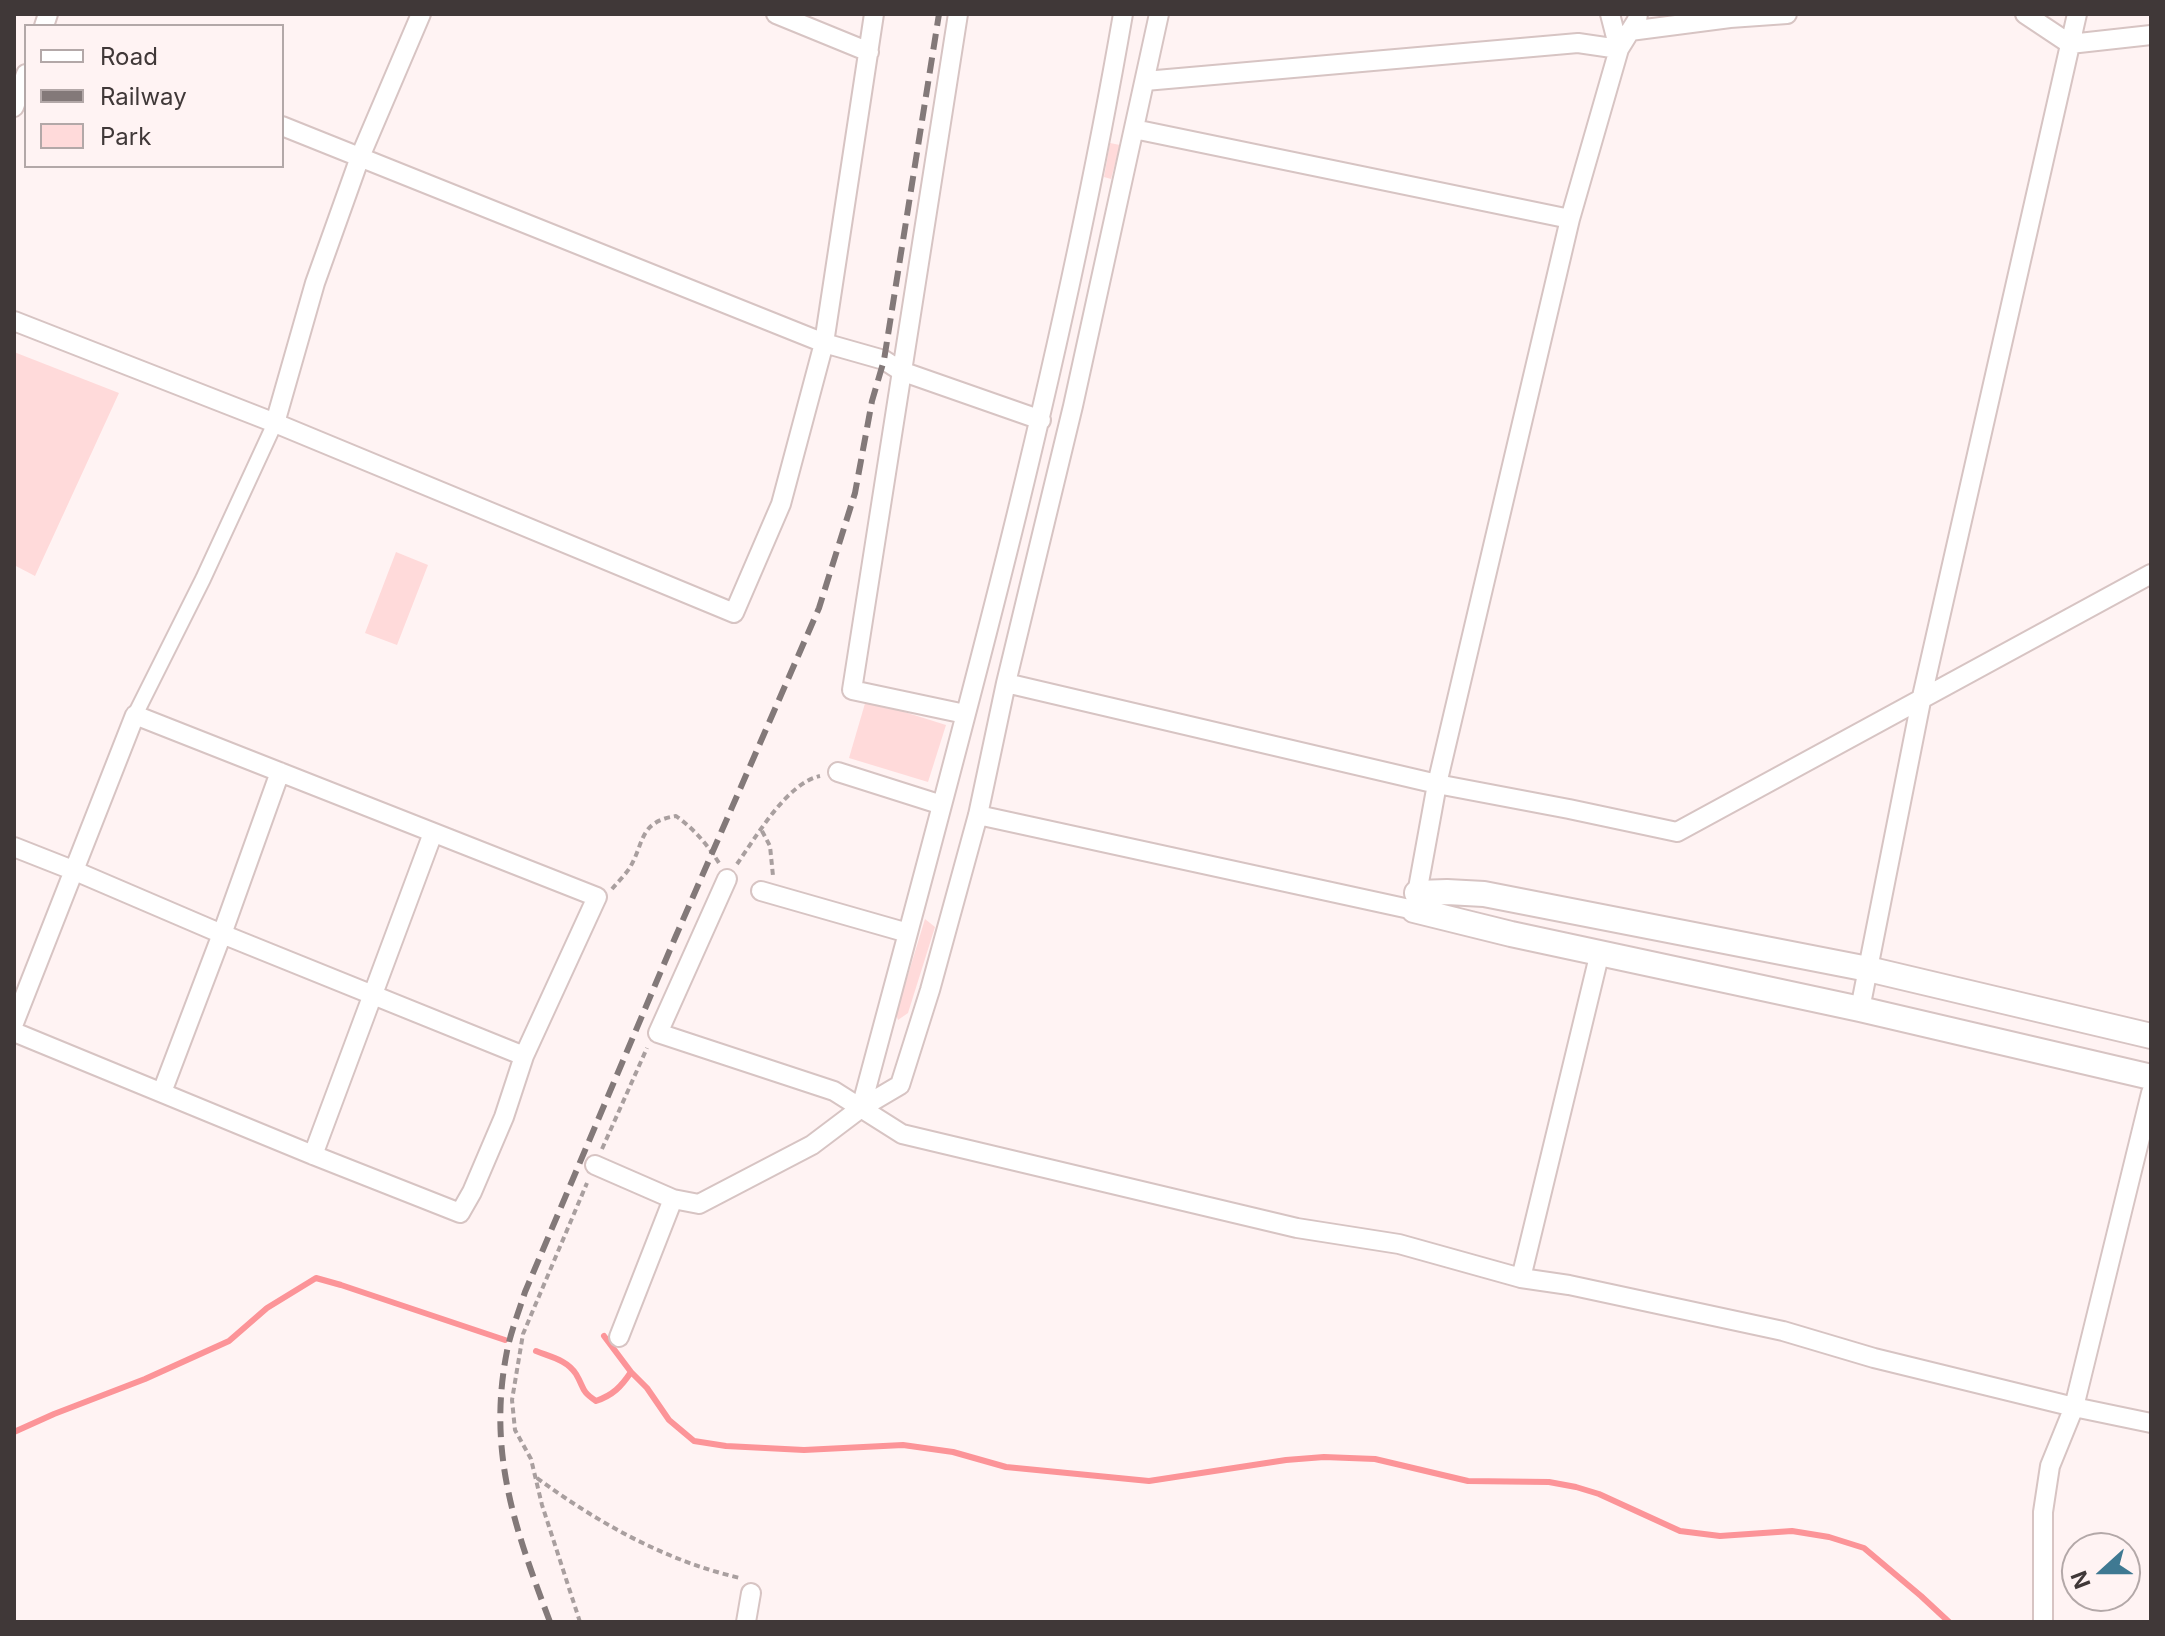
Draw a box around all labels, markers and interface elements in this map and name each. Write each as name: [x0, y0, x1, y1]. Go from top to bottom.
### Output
legend: [24, 24, 284, 168]
text: Road: [100, 42, 158, 71]
text: Railway: [100, 82, 187, 111]
text: Park: [100, 122, 151, 151]
north arrow: [2061, 1532, 2141, 1612]
text: N: [2065, 1567, 2096, 1592]

